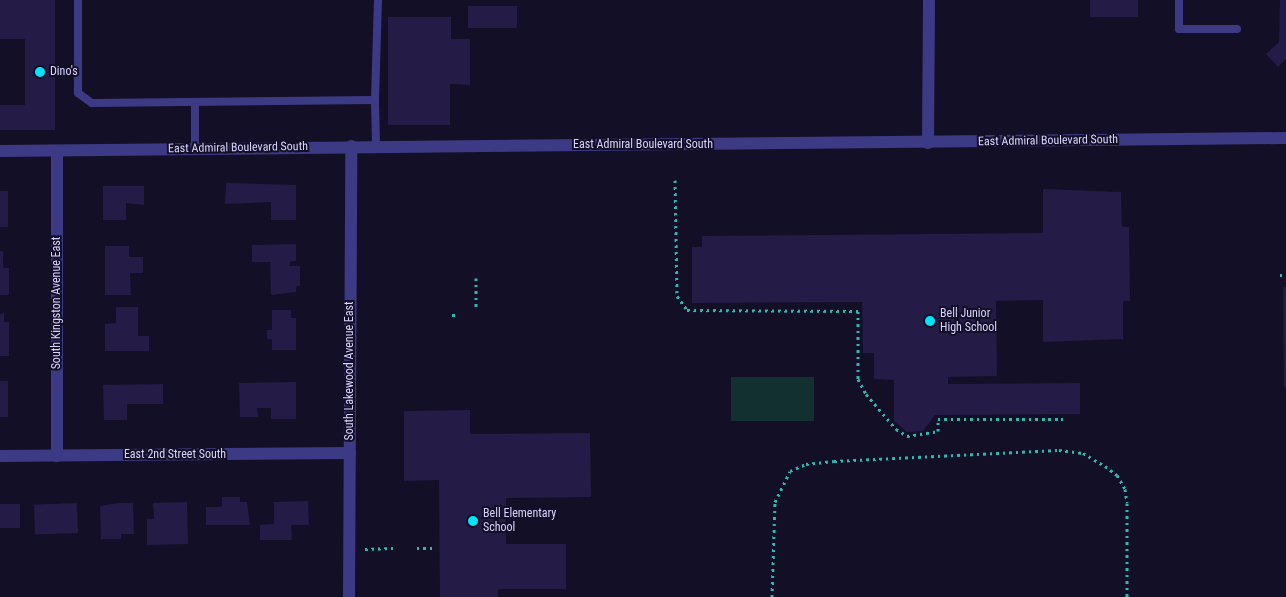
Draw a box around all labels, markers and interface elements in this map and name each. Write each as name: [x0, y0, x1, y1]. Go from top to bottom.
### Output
place label: Dino's: [50, 65, 78, 79]
marker: Dino's: [34, 66, 46, 78]
street label: East Admiral Boulevard South: [978, 133, 1118, 149]
street label: East Admiral Boulevard South: [573, 138, 713, 152]
street label: East Admiral Boulevard South: [168, 140, 308, 156]
street label: South Kingston Avenue East: [50, 237, 64, 369]
street label: South Lakewood Avenue East: [343, 301, 357, 441]
place label: Bell Junior High School: [940, 307, 997, 335]
marker: Bell Junior High School: [924, 315, 936, 327]
street label: East 2nd Street South: [124, 448, 226, 462]
place label: Bell Elementary School: [483, 507, 556, 535]
marker: Bell Elementary School: [467, 515, 479, 527]

